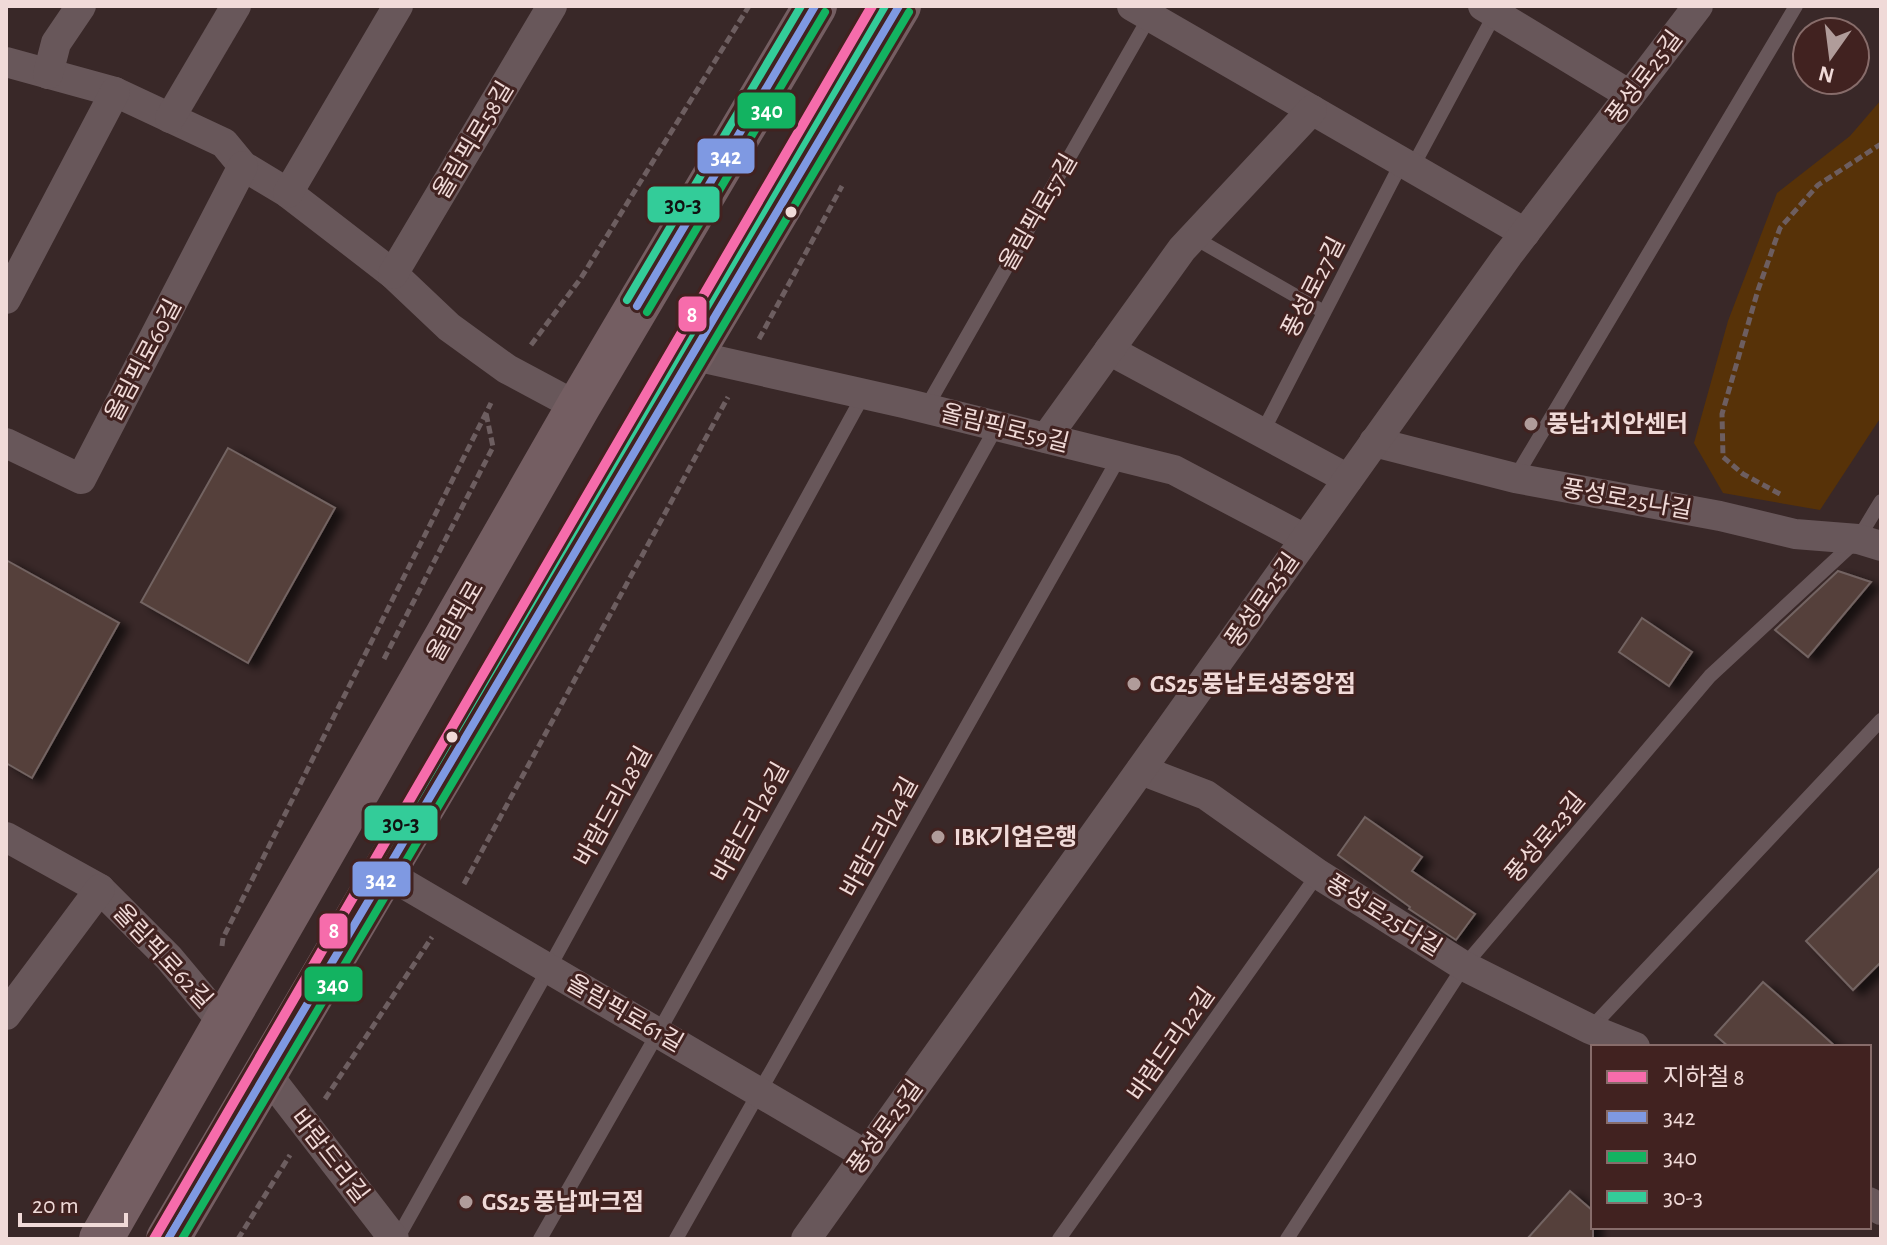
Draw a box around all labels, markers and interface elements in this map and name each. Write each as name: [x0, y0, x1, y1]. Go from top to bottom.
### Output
north arrow: [1791, 16, 1871, 96]
street label: 풍성로25길: [1602, 26, 1687, 128]
text: N: [1816, 62, 1836, 87]
street label: 올림픽로58길: [429, 77, 518, 203]
line badge: 340: [736, 91, 797, 130]
text: 340: [751, 100, 783, 122]
line badge: 342: [696, 137, 756, 175]
text: 342: [711, 146, 741, 168]
street label: 올림픽로57길: [995, 150, 1082, 275]
line badge: 30-3: [646, 185, 721, 224]
text: 30-3: [664, 194, 702, 216]
unlabelled marker: [783, 204, 799, 220]
street label: 풍성로27길: [1278, 233, 1349, 342]
street label: 올림픽로60길: [101, 295, 186, 425]
line badge: 8: [677, 295, 708, 333]
text: 8: [687, 304, 697, 326]
street label: 올림픽로59길: [938, 400, 1072, 457]
place label: 풍납1치안센터: [1547, 411, 1688, 437]
marker: 풍납1치안센터: [1522, 415, 1540, 433]
street label: 풍성로25나길: [1560, 476, 1694, 523]
street label: 풍성로25길: [1221, 548, 1304, 652]
street label: 올림픽로: [423, 577, 488, 666]
place label: GS25 풍납토성중앙점: [1150, 671, 1356, 697]
marker: GS25 풍납토성중앙점: [1125, 675, 1143, 693]
unlabelled marker: [444, 729, 460, 745]
street label: 바람드리28길: [570, 742, 657, 870]
street label: 바람드리26길: [707, 758, 794, 886]
street label: 바람드리24길: [836, 773, 923, 901]
street label: 풍성로23길: [1501, 787, 1590, 887]
line badge: 30-3: [363, 804, 439, 842]
text: 30-3: [382, 813, 420, 835]
place label: IBK기업은행: [954, 824, 1077, 850]
marker: IBK기업은행: [929, 828, 947, 846]
line badge: 342: [351, 860, 412, 898]
text: 342: [366, 869, 396, 891]
street label: 풍성로25다길: [1321, 870, 1446, 961]
street label: 올림픽로62길: [108, 899, 217, 1013]
line badge: 8: [318, 912, 349, 950]
text: 8: [329, 920, 339, 942]
line badge: 340: [303, 965, 364, 1003]
street label: 올림픽로61길: [562, 970, 687, 1057]
text: 340: [317, 974, 349, 996]
street label: 바람드리22길: [1123, 983, 1220, 1106]
legend: [1591, 1045, 1871, 1229]
text: 지하철 8: [1663, 1065, 1745, 1090]
street label: 풍성로25길: [843, 1076, 928, 1179]
street label: 바람드리길: [286, 1105, 373, 1208]
text: 342: [1663, 1106, 1695, 1130]
text: 340: [1663, 1146, 1697, 1170]
scale bar: [20, 1177, 126, 1227]
text: 30-3: [1663, 1186, 1703, 1210]
place label: GS25 풍납파크점: [482, 1189, 644, 1215]
marker: GS25 풍납파크점: [457, 1193, 475, 1211]
text: 20 m: [32, 1194, 79, 1218]

